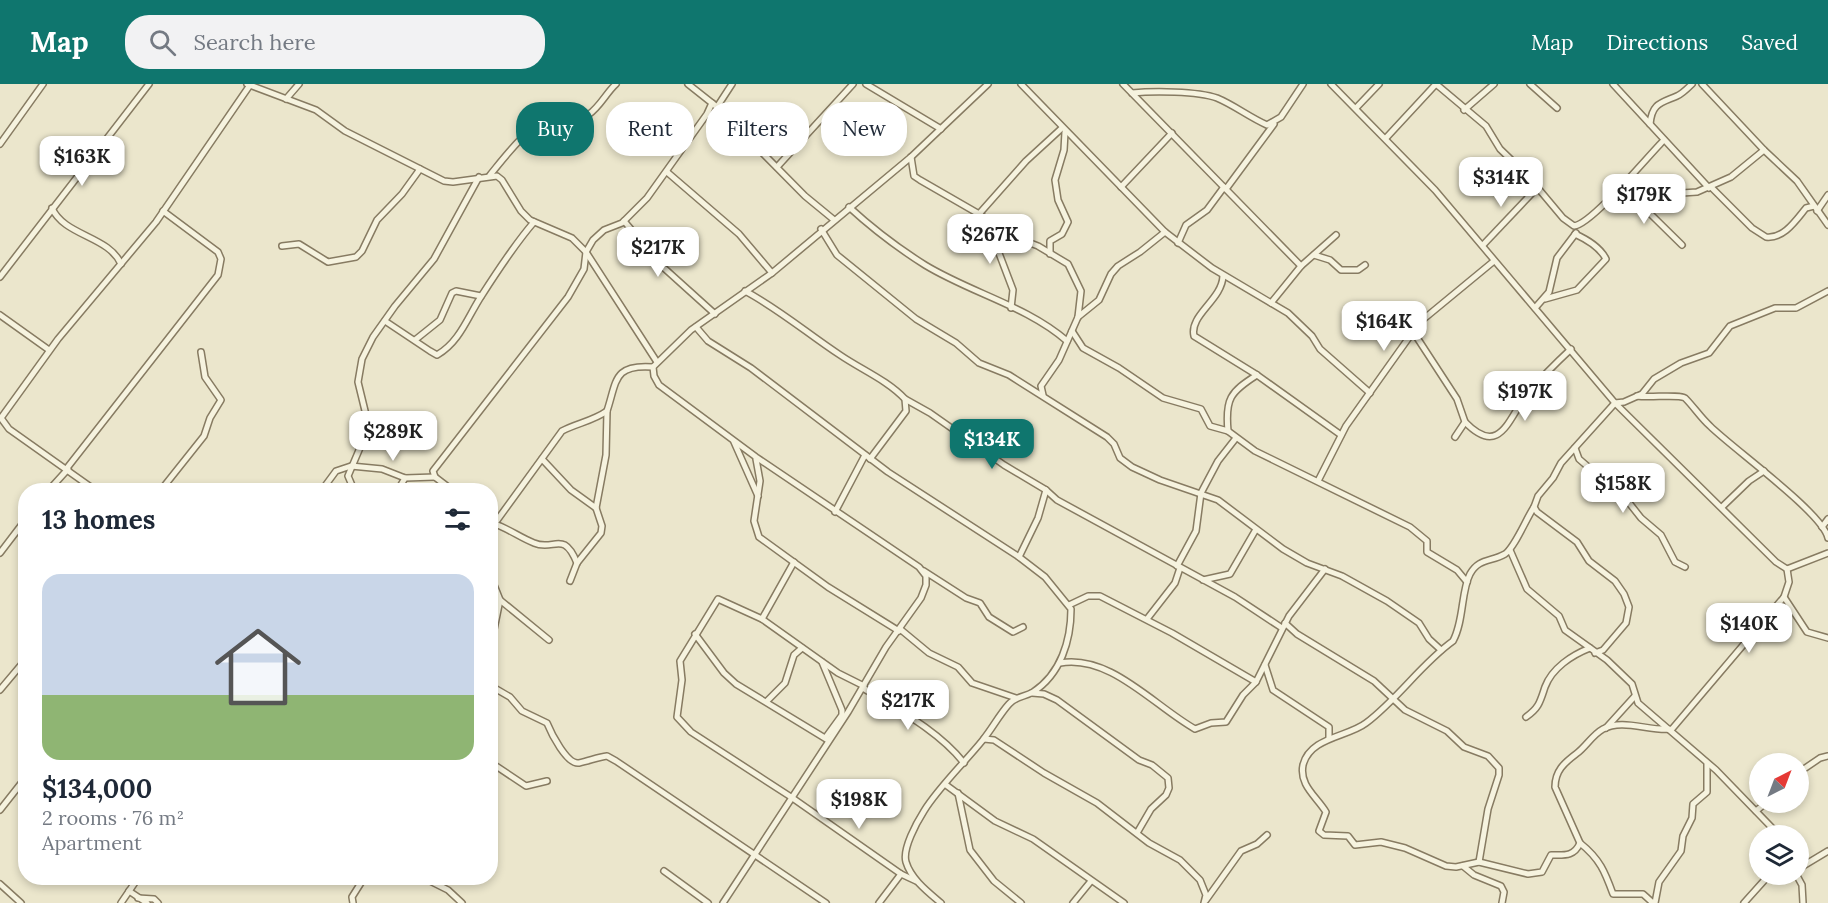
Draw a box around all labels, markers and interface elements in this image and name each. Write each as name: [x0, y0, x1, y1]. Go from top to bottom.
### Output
search box: [125, 15, 545, 69]
text: Map: [30, 24, 89, 60]
icon: search: [146, 26, 179, 59]
text: Search here: [194, 28, 316, 56]
text: Map: [1531, 29, 1574, 56]
text: Directions: [1607, 29, 1708, 56]
text: Saved: [1741, 29, 1798, 56]
chip: Buy: [516, 102, 594, 156]
chip: Rent: [606, 102, 694, 156]
chip: Filters: [706, 102, 809, 156]
chip: New: [821, 102, 907, 156]
pin: $163K: [40, 136, 124, 187]
text: $163K: [54, 143, 110, 168]
pin: $314K: [1459, 157, 1543, 208]
text: $314K: [1473, 164, 1529, 189]
pin: $179K: [1602, 174, 1686, 225]
text: $179K: [1616, 181, 1672, 206]
pin: $267K: [948, 214, 1032, 265]
text: $267K: [961, 221, 1019, 246]
pin: $217K: [616, 227, 700, 278]
text: $217K: [631, 234, 685, 259]
pin: $164K: [1342, 301, 1426, 352]
text: $164K: [1356, 308, 1412, 333]
pin: $197K: [1483, 371, 1567, 422]
text: $197K: [1497, 378, 1553, 403]
pin: $289K: [351, 411, 435, 462]
text: $289K: [363, 418, 423, 443]
pin: $134K: [950, 419, 1034, 470]
text: $134K: [964, 426, 1020, 451]
pin: $158K: [1581, 463, 1665, 514]
text: $158K: [1595, 470, 1651, 495]
text: 13 homes: [42, 503, 155, 536]
icon: filters: [441, 503, 474, 536]
pin: $140K: [1707, 603, 1791, 654]
text: $140K: [1720, 610, 1778, 635]
icon: home: [204, 613, 312, 721]
pin: $217K: [866, 680, 950, 731]
text: $217K: [881, 687, 935, 712]
north arrow: [1749, 753, 1809, 813]
map controls: [1749, 753, 1809, 885]
text: $134,000: [42, 772, 152, 805]
pin: $198K: [817, 779, 901, 830]
text: $198K: [830, 786, 888, 811]
text: 2 rooms · 76 m²: [42, 805, 184, 830]
button: layers: [1749, 825, 1809, 885]
text: Apartment: [42, 830, 142, 855]

